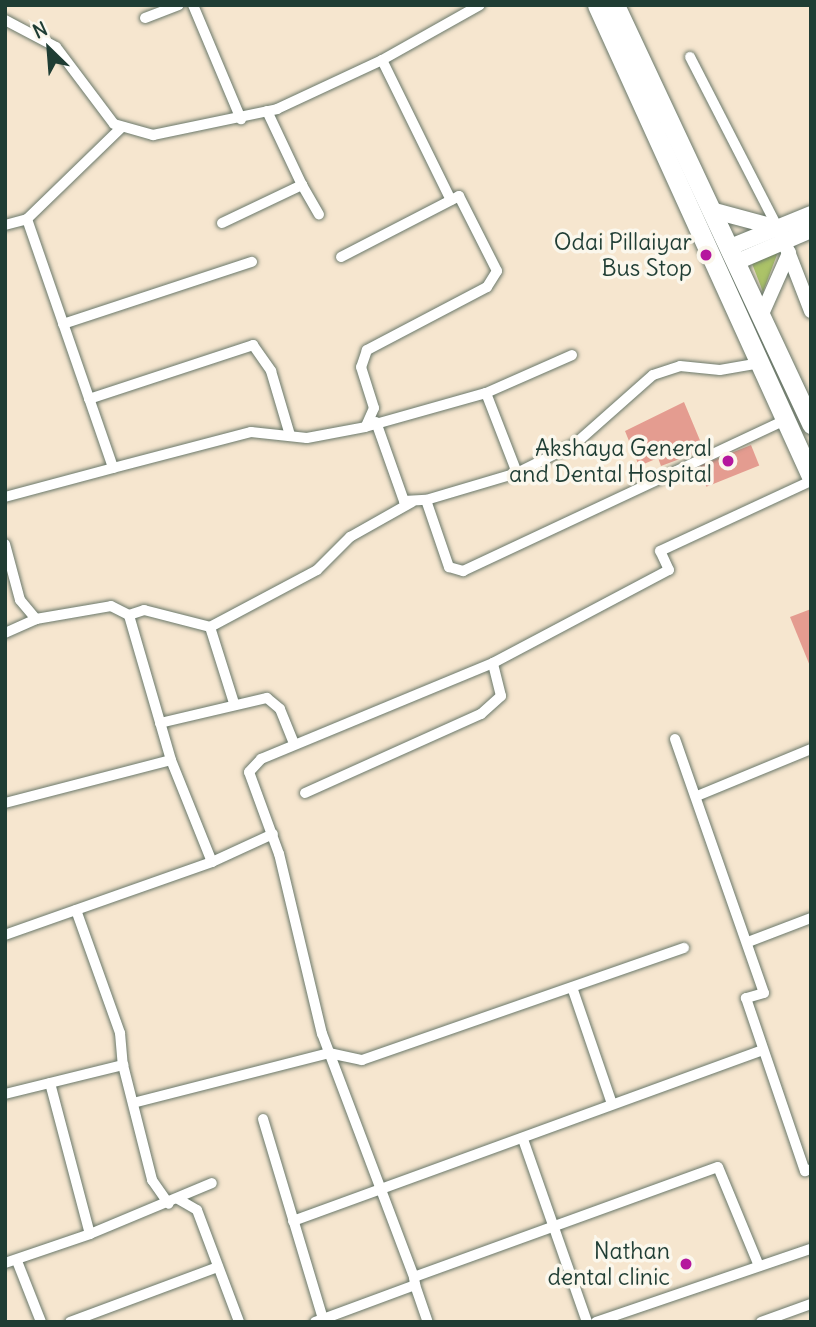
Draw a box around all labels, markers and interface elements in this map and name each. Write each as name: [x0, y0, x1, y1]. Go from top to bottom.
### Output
north arrow: [14, 14, 84, 84]
text: N: [29, 16, 51, 44]
place label: Odai Pillaiyar Bus Stop: [554, 228, 692, 282]
marker: Odai Pillaiyar Bus Stop: [698, 247, 714, 263]
place label: Akshaya General and Dental Hospital: [509, 434, 712, 488]
marker: Akshaya General and Dental Hospital: [718, 451, 738, 471]
place label: Nathan dental clinic: [547, 1237, 670, 1291]
marker: Nathan dental clinic: [676, 1254, 696, 1274]

